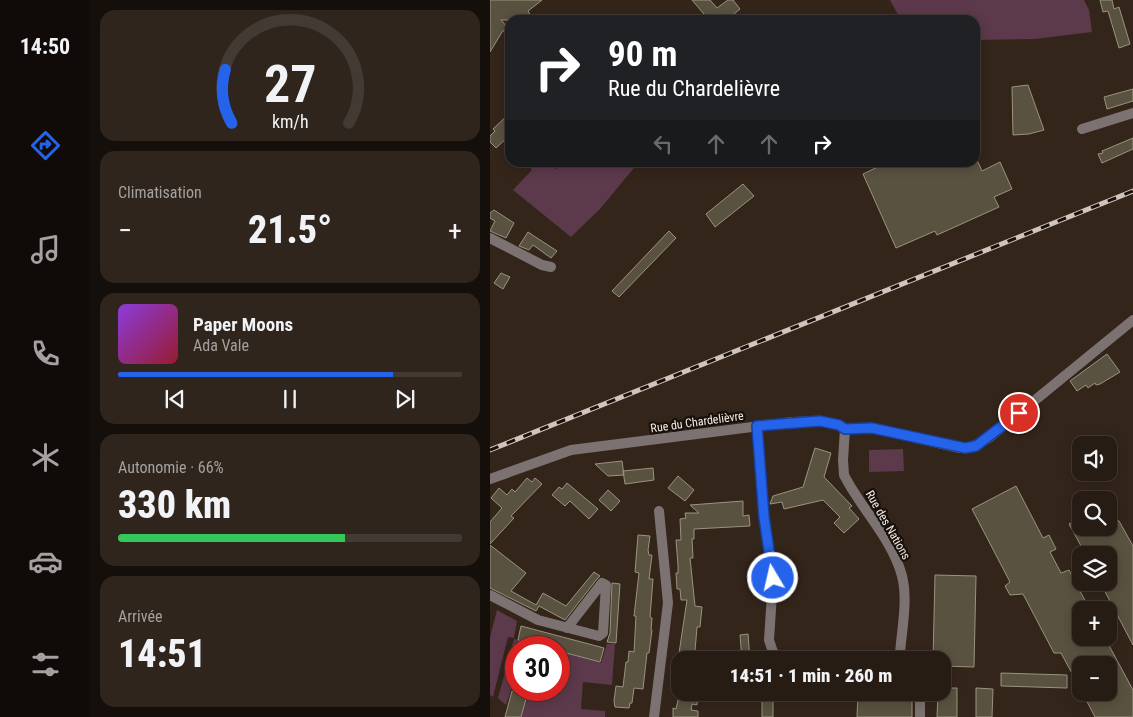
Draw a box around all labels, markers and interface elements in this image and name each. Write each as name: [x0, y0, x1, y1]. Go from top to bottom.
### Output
text: 14:50: [20, 34, 70, 59]
text: 90 m: [608, 34, 677, 75]
icon: right: [525, 35, 590, 100]
text: 27: [264, 54, 316, 115]
text: Rue du Chardelièvre: [608, 76, 780, 101]
text: km/h: [272, 111, 308, 132]
icon: directions: [28, 128, 63, 163]
icon: left: [649, 130, 677, 158]
icon: ahead: [702, 130, 730, 158]
icon: ahead: [755, 130, 783, 158]
icon: right: [808, 130, 836, 158]
text: Climatisation: [118, 183, 202, 202]
text: 21.5°: [248, 208, 332, 252]
text: −: [118, 214, 132, 247]
text: +: [448, 214, 462, 247]
icon: music: [28, 232, 63, 267]
text: Paper Moons: [193, 313, 293, 336]
icon: phone: [28, 336, 63, 371]
text: Ada Vale: [193, 336, 249, 355]
icon: previous: [161, 385, 189, 413]
icon: pause: [276, 385, 304, 413]
icon: next: [391, 385, 419, 413]
pin: [998, 392, 1040, 434]
icon: arrive: [1005, 399, 1033, 427]
street label: Rue du Chardelièvre: [650, 408, 745, 435]
map controls: [1072, 436, 1117, 701]
button: sound: [1072, 436, 1117, 481]
icon: climate: [28, 440, 63, 475]
text: Autonomie · 66%: [118, 458, 224, 477]
text: 330 km: [118, 483, 231, 527]
street label: Rue des Nations: [863, 488, 913, 562]
button: search: [1072, 491, 1117, 536]
icon: car: [28, 544, 63, 579]
button: layers: [1072, 546, 1117, 591]
position arrow: [746, 551, 798, 603]
button: +: [1072, 601, 1117, 646]
text: Arrivée: [118, 607, 162, 626]
text: 14:51: [118, 632, 206, 676]
speed limit sign: 30: [505, 636, 570, 701]
icon: filters: [28, 647, 63, 682]
button: −: [1072, 656, 1117, 701]
text: 14:51 · 1 min · 260 m: [730, 664, 892, 687]

